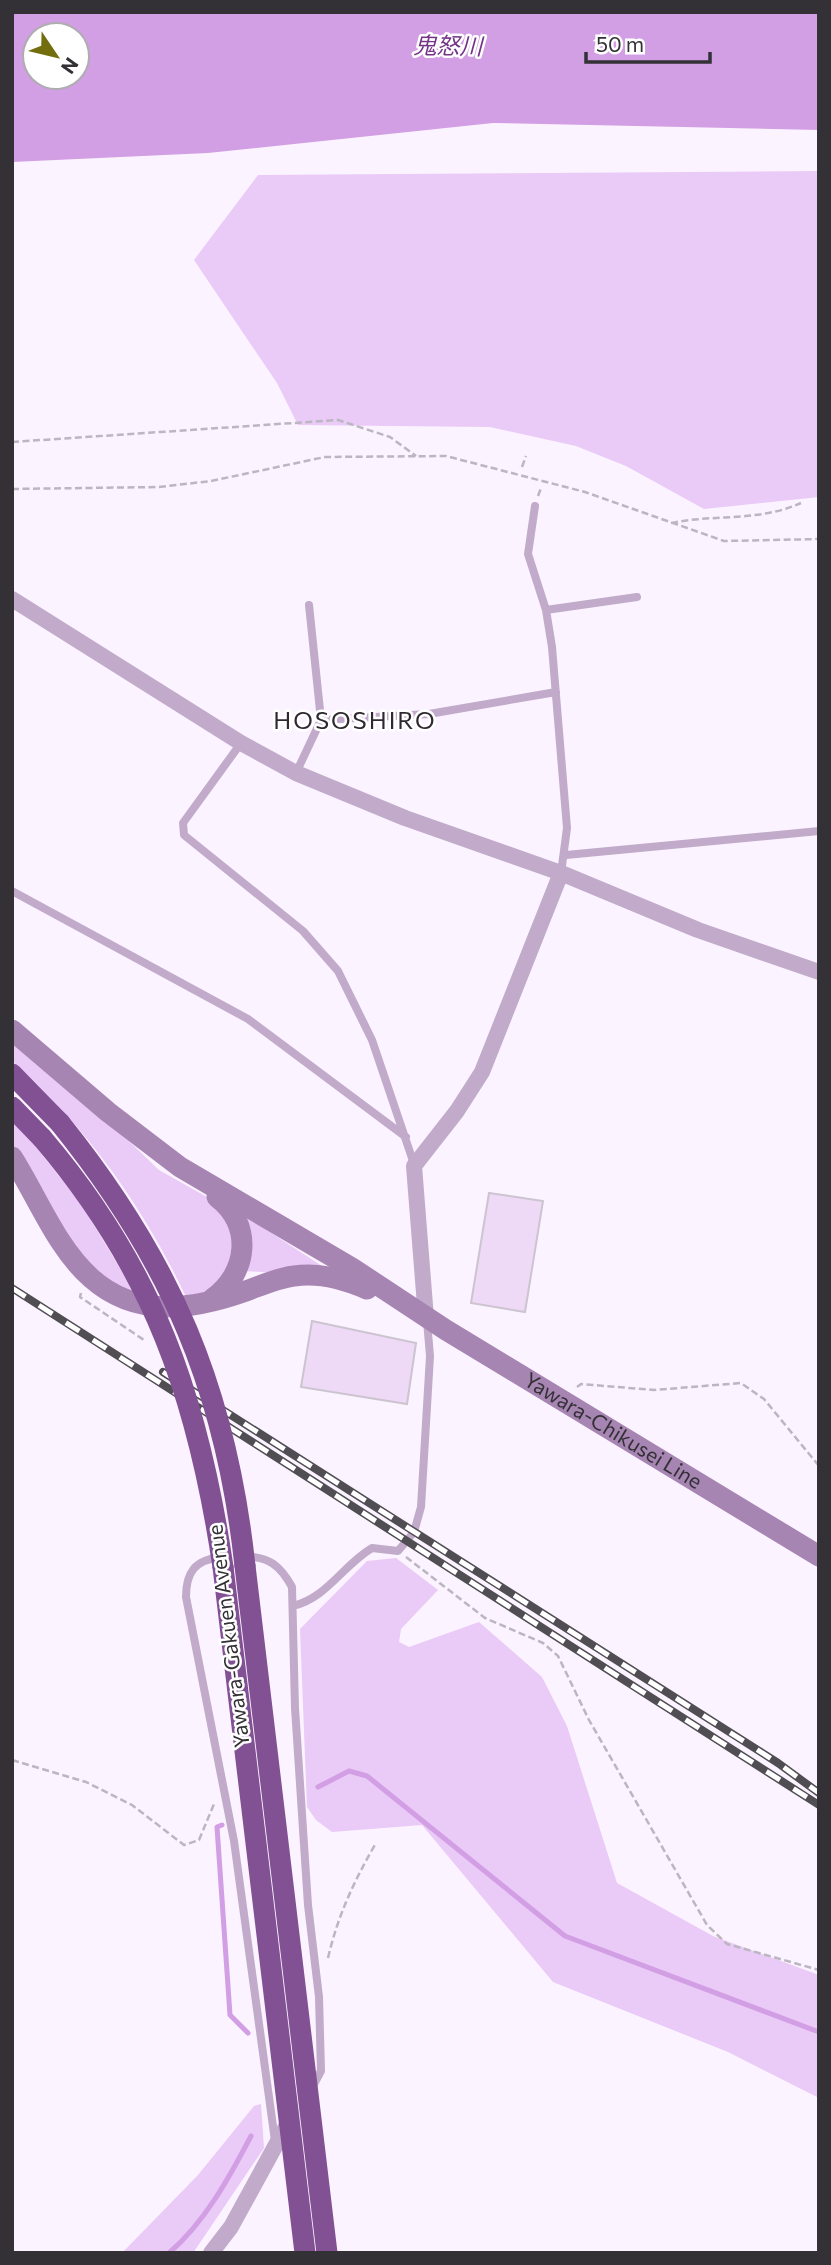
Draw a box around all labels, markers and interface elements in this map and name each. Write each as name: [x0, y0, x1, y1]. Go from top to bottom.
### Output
north arrow: [21, 21, 91, 91]
scale bar: [586, 21, 710, 65]
water label: 鬼怒川: [413, 30, 486, 60]
text: 50 m: [596, 31, 644, 56]
text: N: [57, 54, 84, 78]
district label: HOSOSHIRO: [273, 705, 437, 734]
street label: Yawara-Chikusei Line: [520, 1366, 707, 1493]
street label: Yawara-Gakuen Avenue: [201, 1523, 254, 1749]

